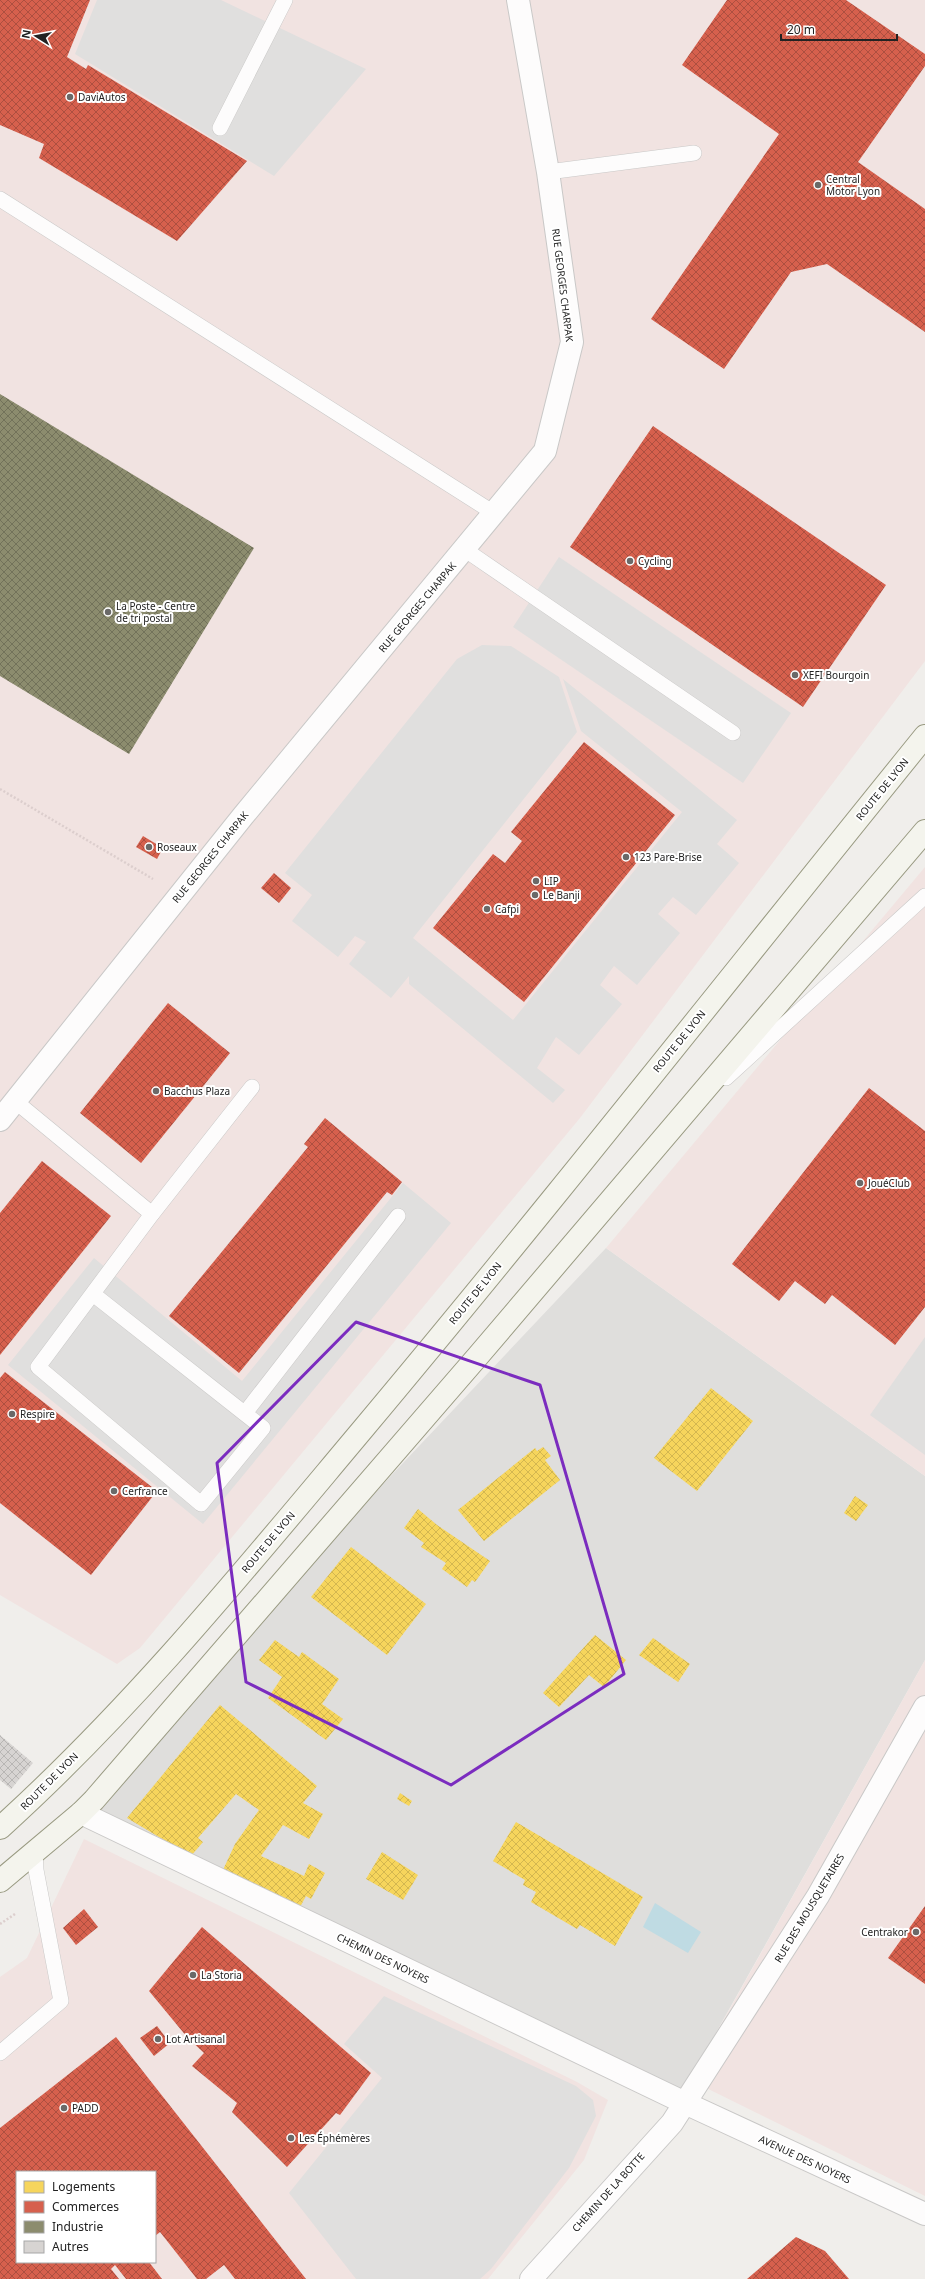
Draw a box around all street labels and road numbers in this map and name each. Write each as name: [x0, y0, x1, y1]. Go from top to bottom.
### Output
street label: RUE GEORGES CHARPAK: [549, 228, 577, 343]
street label: RUE GEORGES CHARPAK: [375, 558, 460, 655]
street label: ROUTE DE LYON: [853, 755, 911, 823]
street label: RUE GEORGES CHARPAK: [169, 808, 252, 906]
street label: ROUTE DE LYON: [650, 1007, 708, 1075]
street label: ROUTE DE LYON: [446, 1259, 504, 1327]
street label: ROUTE DE LYON: [238, 1508, 298, 1576]
street label: ROUTE DE LYON: [17, 1749, 81, 1813]
street label: RUE DES MOUSQUETAIRES: [771, 1850, 847, 1965]
street label: CHEMIN DES NOYERS: [334, 1930, 432, 1987]
street label: AVENUE DES NOYERS: [757, 2132, 854, 2187]
street label: CHEMIN DE LA BOTTE: [568, 2149, 648, 2235]

